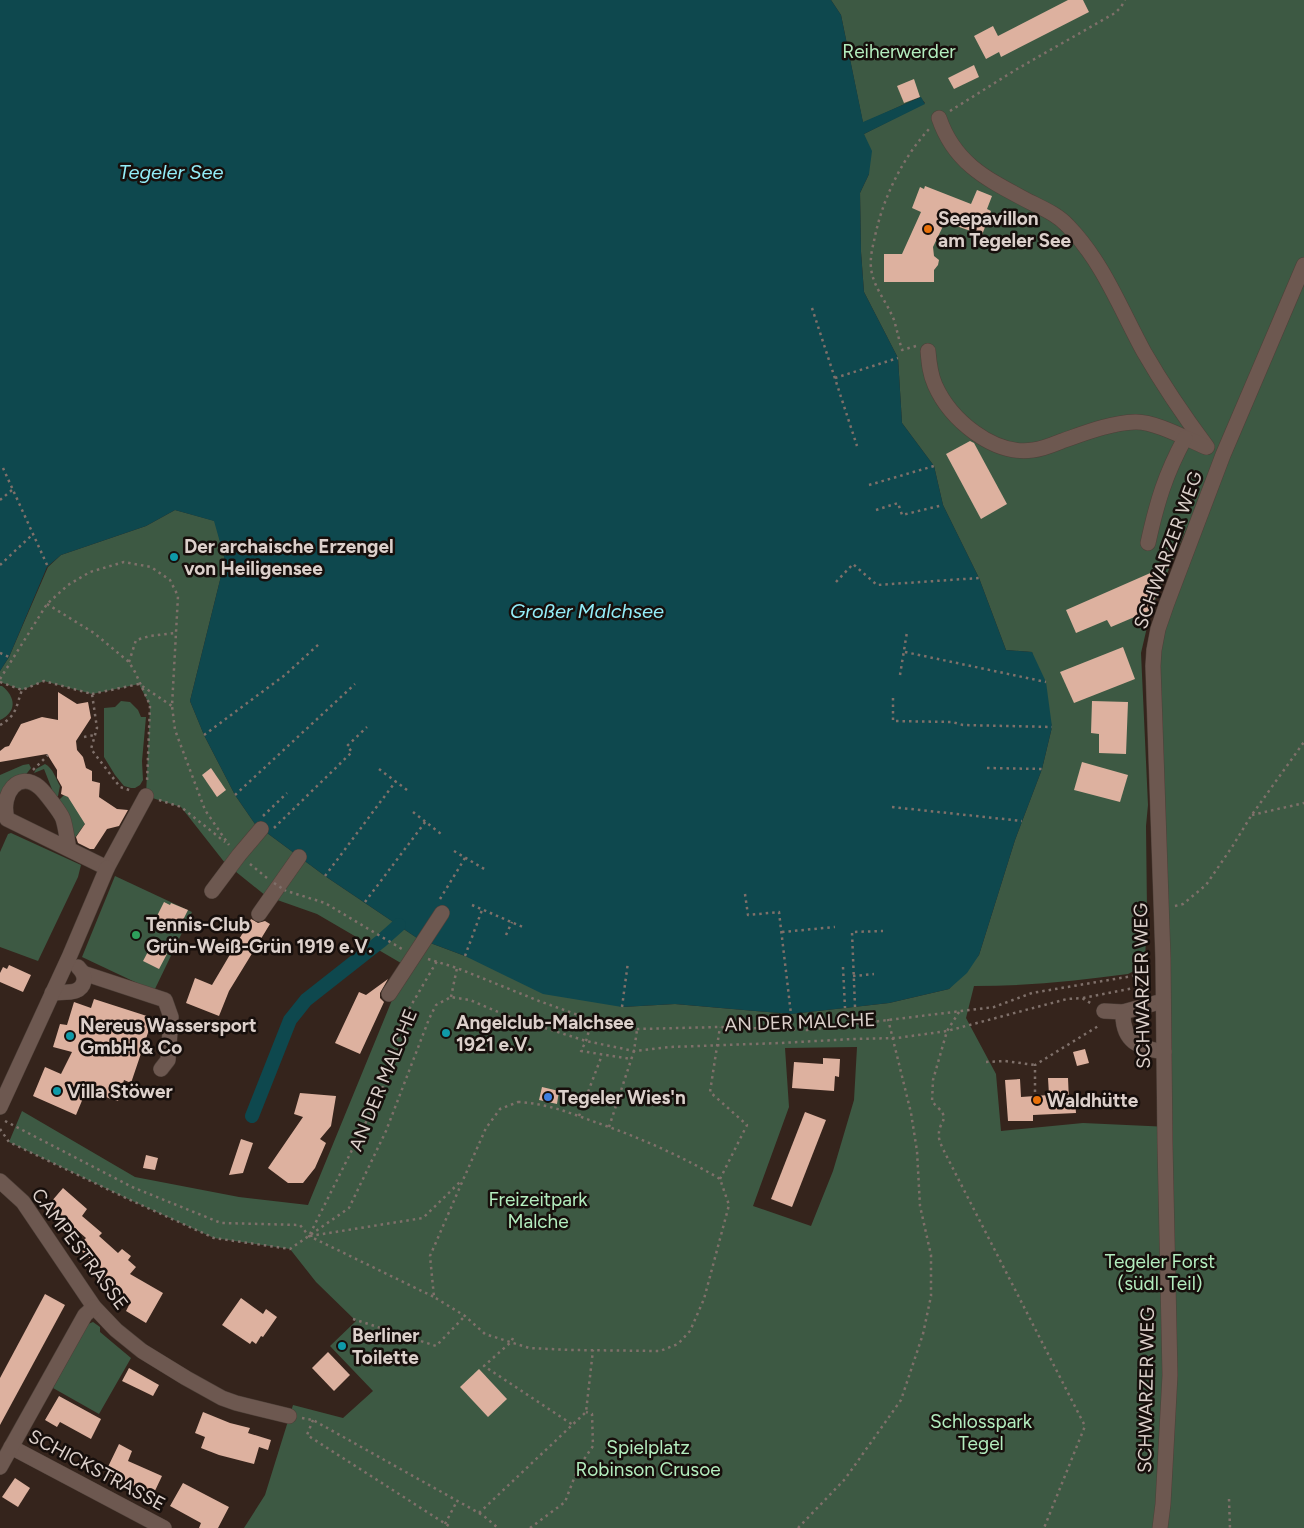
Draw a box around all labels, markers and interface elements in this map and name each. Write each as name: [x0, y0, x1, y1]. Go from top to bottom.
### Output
park label: Reiherwerder: [842, 40, 956, 63]
water label: Tegeler See: [119, 160, 223, 184]
place label: Seepavillon am Tegeler See: [938, 207, 1072, 252]
marker: Seepavillon am Tegeler See: [922, 223, 934, 235]
street label: SCHWARZER WEG: [1129, 468, 1207, 632]
place label: Der archaische Erzengel von Heiligensee: [184, 535, 394, 580]
marker: Der archaische Erzengel von Heiligensee: [168, 551, 180, 563]
water label: Großer Malchsee: [510, 599, 664, 623]
street label: SCHWARZER WEG: [1129, 903, 1155, 1069]
place label: Tennis-Club Grün-Weiß-Grün 1919 e.V.: [146, 913, 373, 958]
marker: Tennis-Club Grün-Weiß-Grün 1919 e.V.: [130, 929, 142, 941]
street label: AN DER MALCHE: [344, 1006, 422, 1154]
street label: AN DER MALCHE: [724, 1008, 876, 1036]
place label: Angelclub-Malchsee 1921 e.V.: [456, 1011, 635, 1056]
place label: Nereus Wassersport GmbH & Co: [80, 1014, 257, 1059]
marker: Angelclub-Malchsee 1921 e.V.: [440, 1027, 452, 1039]
marker: Nereus Wassersport GmbH & Co: [64, 1030, 76, 1042]
place label: Villa Stöwer: [67, 1080, 173, 1103]
marker: Villa Stöwer: [51, 1085, 63, 1097]
place label: Tegeler Wies'n: [558, 1086, 686, 1109]
place label: Waldhütte: [1047, 1089, 1139, 1112]
marker: Tegeler Wies'n: [542, 1091, 554, 1103]
marker: Waldhütte: [1031, 1094, 1043, 1106]
street label: CAMPESTRASSE: [27, 1184, 133, 1314]
park label: Freizeitpark Malche: [488, 1188, 588, 1233]
park label: Tegeler Forst (südl. Teil): [1105, 1250, 1215, 1295]
street label: SCHWARZER WEG: [1133, 1307, 1159, 1473]
place label: Berliner Toilette: [352, 1324, 420, 1369]
marker: Berliner Toilette: [336, 1340, 348, 1352]
park label: Schlosspark Tegel: [930, 1410, 1033, 1455]
street label: SCHICKSTRASSE: [25, 1424, 169, 1516]
park label: Spielplatz Robinson Crusoe: [575, 1436, 721, 1481]

